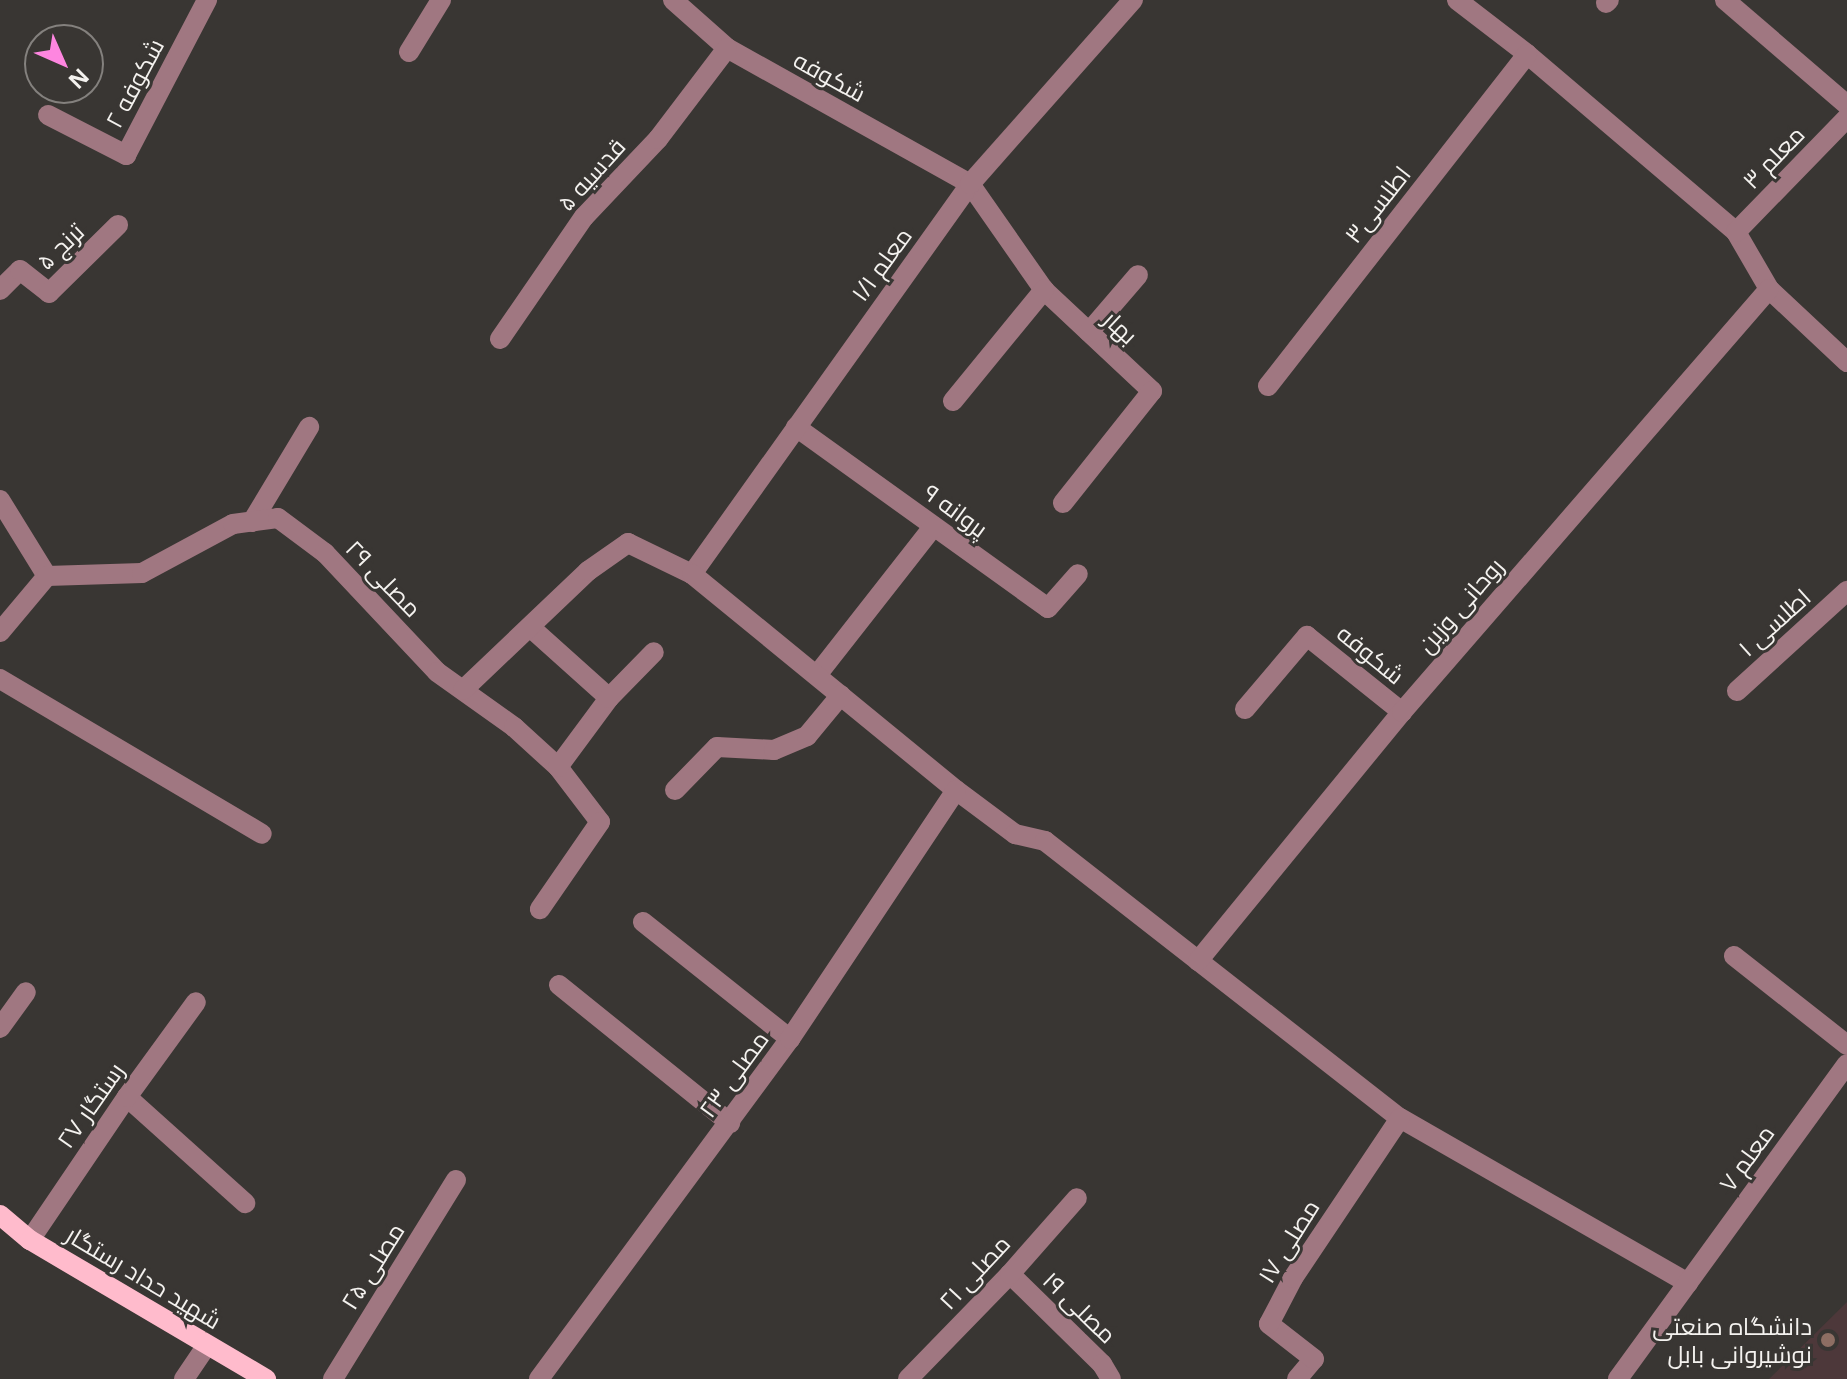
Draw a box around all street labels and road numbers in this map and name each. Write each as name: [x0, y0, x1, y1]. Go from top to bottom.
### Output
street label: شکوفه ۲: [99, 33, 169, 133]
street label: شکوفه: [789, 45, 871, 107]
street label: معلم ۳: [1736, 120, 1810, 194]
street label: قدسیه ۵: [551, 132, 631, 216]
street label: اطلسی۳: [1338, 160, 1416, 248]
street label: ترنج ۵: [30, 217, 90, 275]
street label: معلم ۱/۱: [845, 222, 917, 306]
street label: بهار: [1098, 304, 1144, 350]
street label: پروانه ۹: [918, 477, 994, 543]
street label: مصلی ۲۹: [340, 534, 428, 622]
street label: روحانی وزین: [1411, 552, 1509, 658]
street label: اطلسی ۱: [1732, 582, 1816, 662]
street label: شکوفه: [1332, 618, 1410, 690]
street label: مصلی ۲۳: [692, 1025, 774, 1123]
street label: رستگار ۲۷: [50, 1057, 130, 1153]
street label: معلم ۷: [1712, 1119, 1780, 1197]
street label: مصلی ۱۷: [1251, 1194, 1325, 1288]
street label: مصلی ۲۵: [334, 1217, 410, 1315]
street label: شهید حداد رستگار: [61, 1219, 227, 1335]
street label: مصلی ۲۱: [933, 1229, 1015, 1315]
street label: مصلی ۱۹: [1037, 1265, 1123, 1349]

